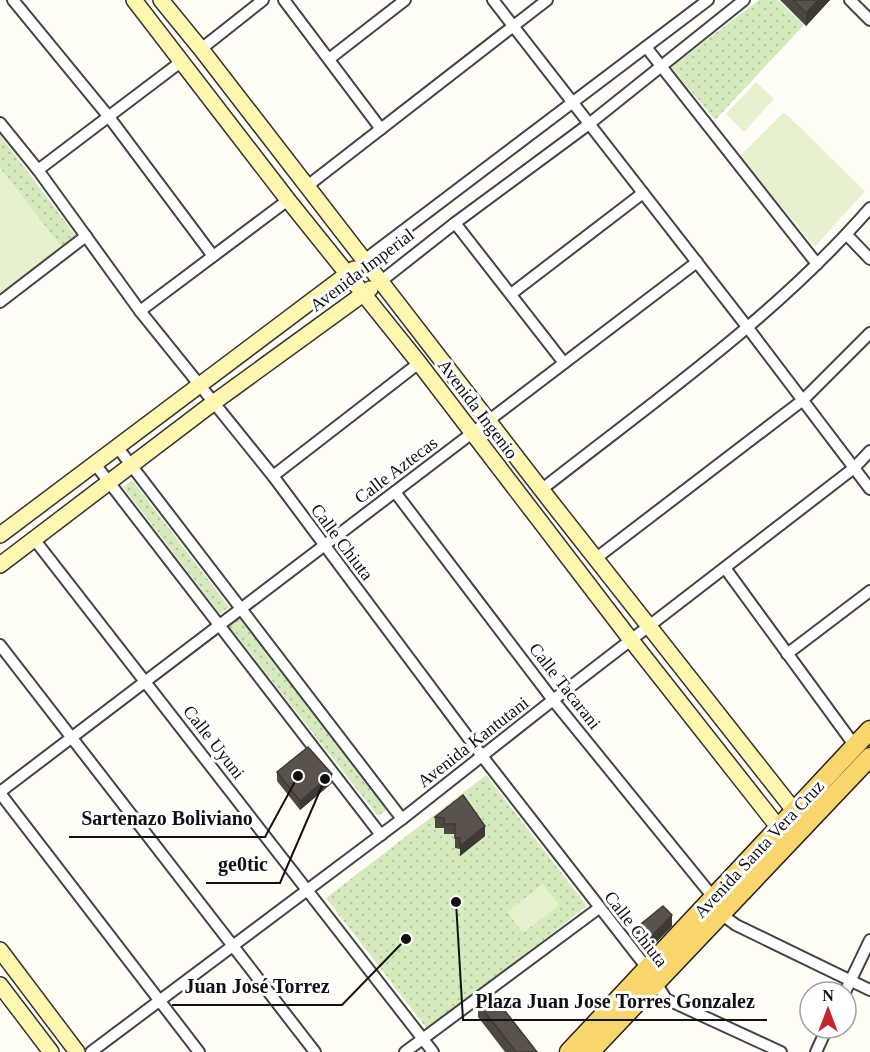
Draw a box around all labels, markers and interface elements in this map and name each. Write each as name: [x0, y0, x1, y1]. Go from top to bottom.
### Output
street label: Avenida Imperial: [306, 224, 418, 316]
street label: Avenida Ingenio: [434, 355, 522, 463]
street label: Calle Aztecas: [351, 432, 441, 508]
street label: Calle Chiuta: [307, 500, 377, 584]
street label: Calle Tacarani: [525, 639, 605, 733]
street label: Avenida Kantutani: [414, 693, 532, 791]
street label: Calle Uyuni: [179, 701, 249, 783]
street label: Avenida Santa Vera Cruz: [690, 776, 828, 922]
callout: Sartenazo Boliviano: [69, 799, 265, 837]
text: Sartenazo Boliviano: [81, 807, 253, 829]
callout: ge0tic: [206, 845, 280, 883]
text: ge0tic: [218, 853, 268, 876]
street label: Calle Chiuta: [600, 887, 672, 971]
callout: Juan José Torrez: [172, 967, 342, 1005]
text: Juan José Torrez: [184, 975, 330, 997]
north arrow: [798, 980, 858, 1040]
callout: Plaza Juan Jose Torres Gonzalez: [463, 982, 767, 1020]
text: N: [822, 987, 834, 1004]
text: Plaza Juan Jose Torres Gonzalez: [475, 990, 755, 1012]

